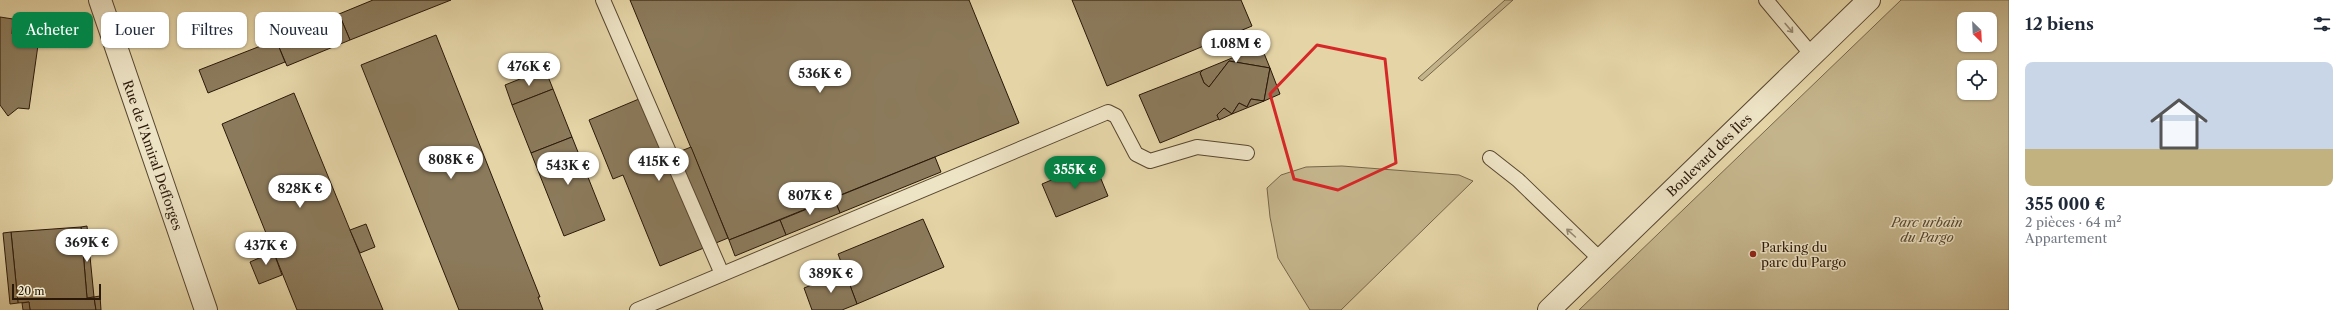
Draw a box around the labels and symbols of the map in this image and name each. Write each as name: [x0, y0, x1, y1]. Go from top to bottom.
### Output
north arrow: [1957, 12, 1997, 52]
one-way arrow: [1784, 22, 1793, 33]
pin: 1.08M €: [1199, 30, 1273, 64]
pin: 476K €: [496, 53, 562, 87]
pin: 536K €: [787, 60, 853, 94]
street label: Rue de l'Amiral Defforges: [120, 78, 186, 233]
street label: Boulevard des Îles: [1663, 110, 1755, 200]
pin: 808K €: [418, 146, 484, 180]
pin: 415K €: [626, 148, 692, 182]
pin: 543K €: [535, 152, 601, 186]
pin: 355K €: [1042, 156, 1108, 190]
pin: 828K €: [267, 175, 333, 209]
pin: 807K €: [777, 182, 843, 216]
park label: Parc urbain du Pargo: [1890, 214, 1963, 245]
one-way arrow: [1566, 228, 1576, 238]
pin: 369K €: [54, 229, 120, 263]
pin: 437K €: [233, 232, 299, 266]
place label: Parking du parc du Pargo: [1761, 239, 1846, 270]
marker: Parking du parc du Pargo: [1748, 249, 1758, 259]
pin: 389K €: [798, 260, 864, 294]
scale bar: [12, 282, 101, 301]

